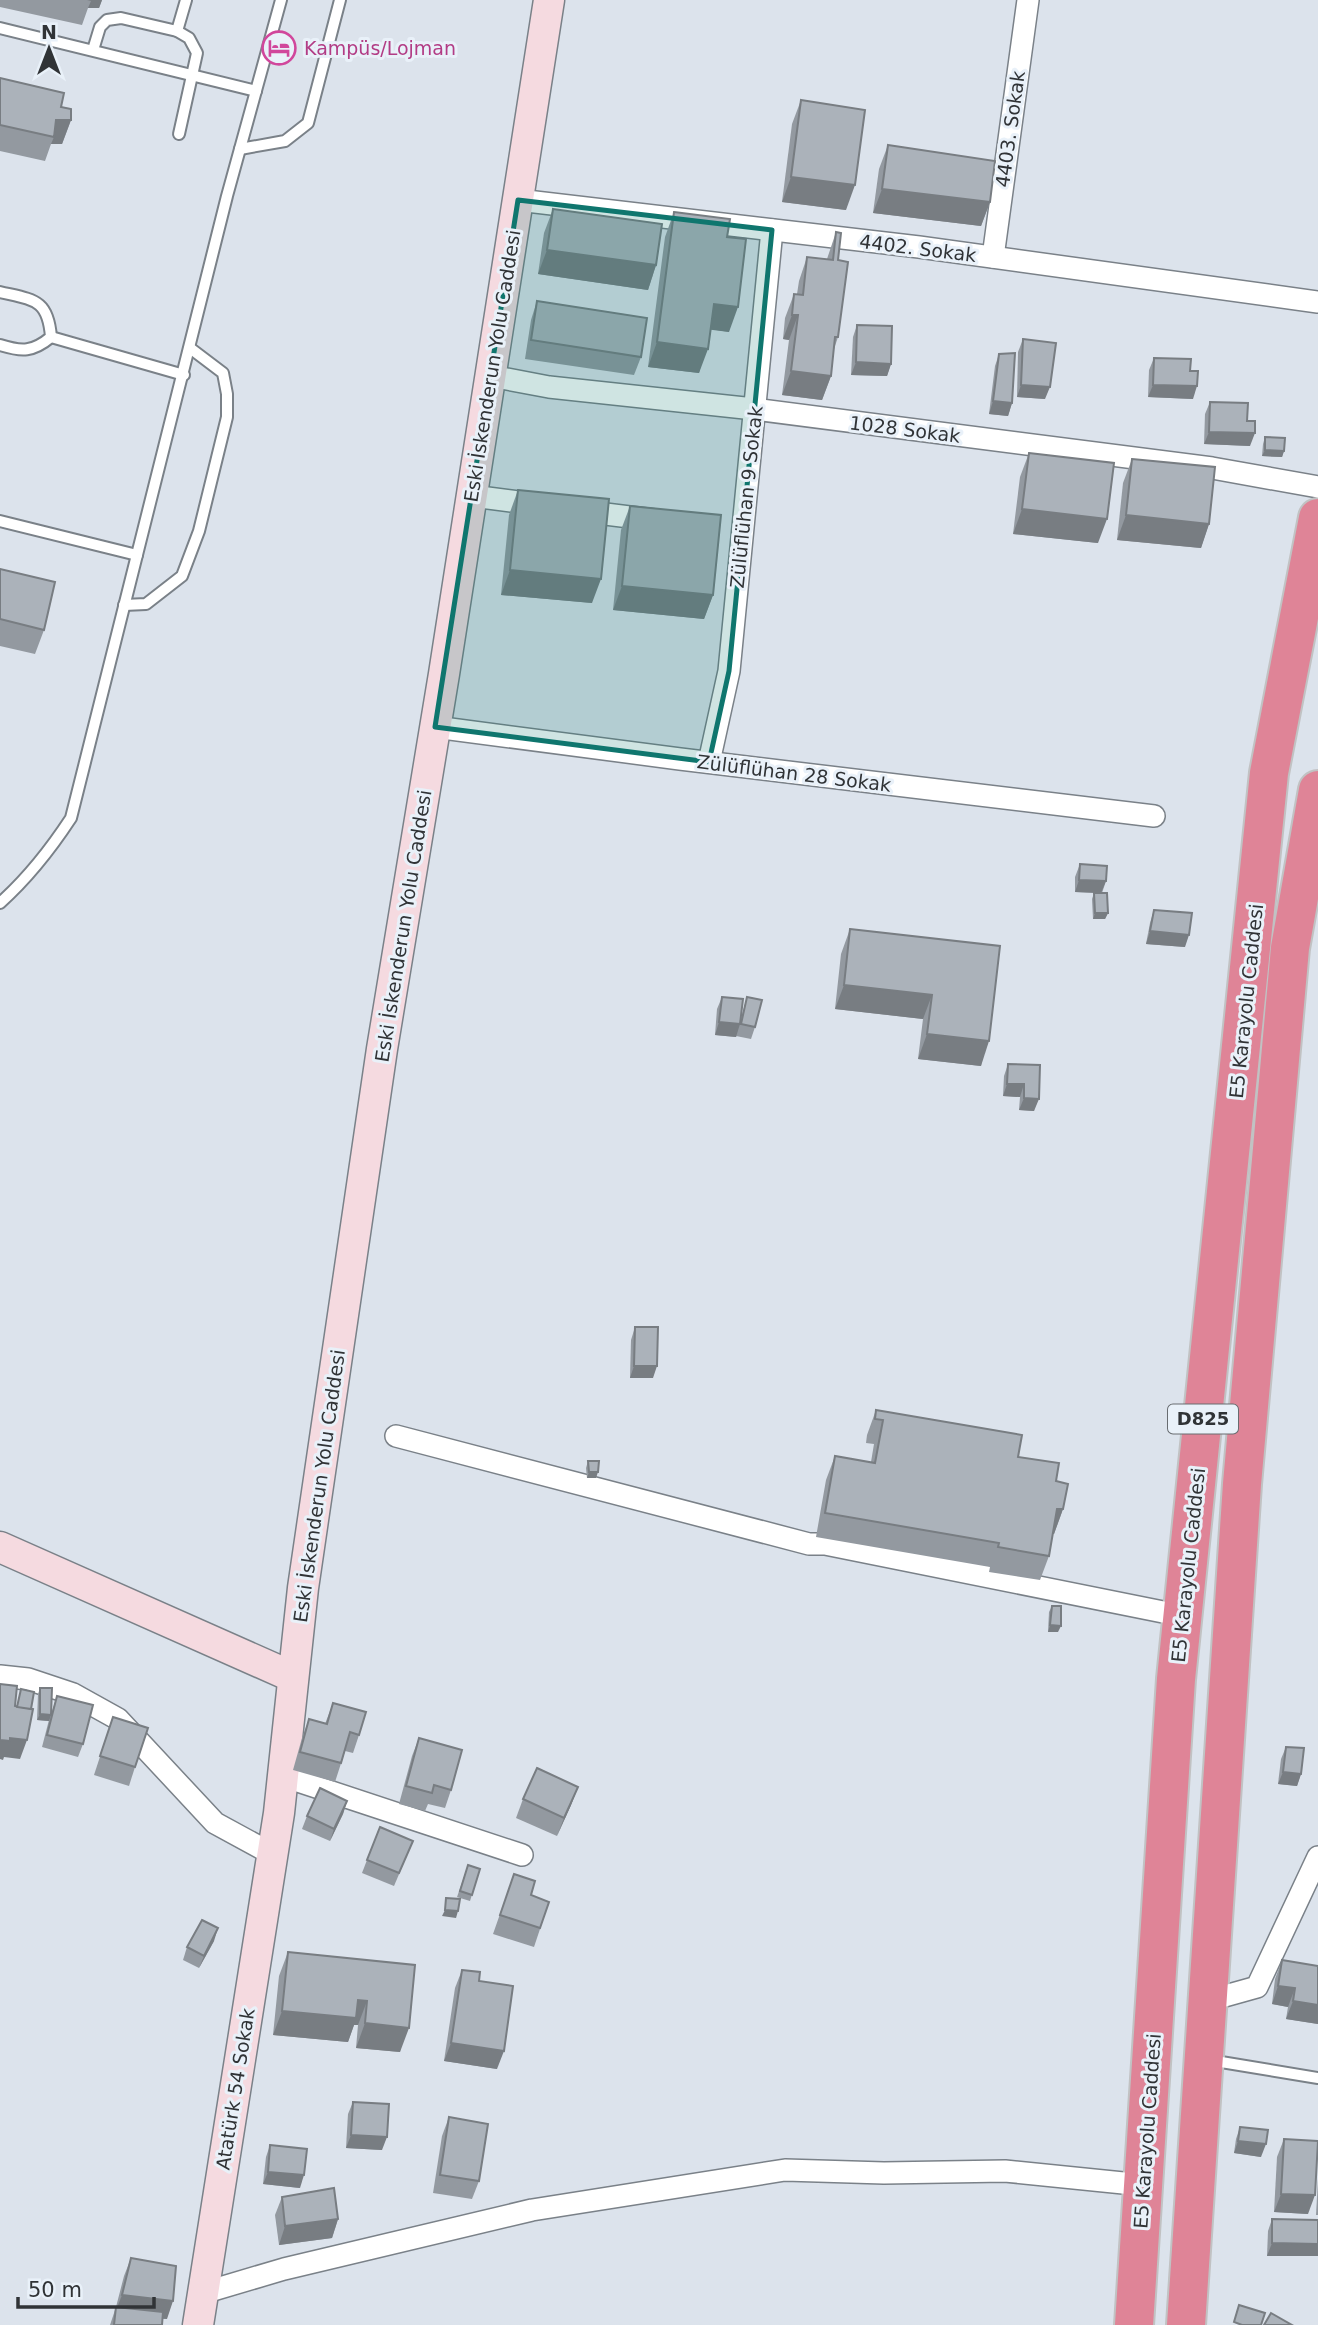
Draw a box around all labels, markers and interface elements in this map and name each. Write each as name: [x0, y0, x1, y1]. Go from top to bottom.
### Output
north arrow: [14, 14, 84, 84]
text: N: [41, 21, 57, 43]
hotel icon: Kampüs/Lojman: [260, 29, 298, 67]
place label: Kampüs/Lojman: [304, 37, 456, 59]
street label: 4403. Sokak: [991, 69, 1029, 189]
street label: Eski İskenderun Yolu Caddesi: [460, 228, 524, 504]
street label: 4402. Sokak: [858, 230, 978, 266]
street label: Zülüflühan 9 Sokak: [725, 405, 767, 589]
street label: 1028 Sokak: [848, 411, 962, 447]
street label: Zülüflühan 28 Sokak: [696, 750, 892, 796]
street label: Eski İskenderun Yolu Caddesi: [371, 788, 435, 1064]
street label: E5 Karayolu Caddesi: [1225, 903, 1267, 1099]
street label: Eski İskenderun Yolu Caddesi: [289, 1348, 349, 1624]
road number: D825: [1168, 1404, 1238, 1434]
street label: E5 Karayolu Caddesi: [1167, 1467, 1209, 1663]
street label: Atatürk 54 Sokak: [211, 2007, 259, 2171]
street label: E5 Karayolu Caddesi: [1129, 2033, 1165, 2229]
scale bar: [18, 2266, 154, 2310]
text: 50 m: [28, 2278, 82, 2302]

